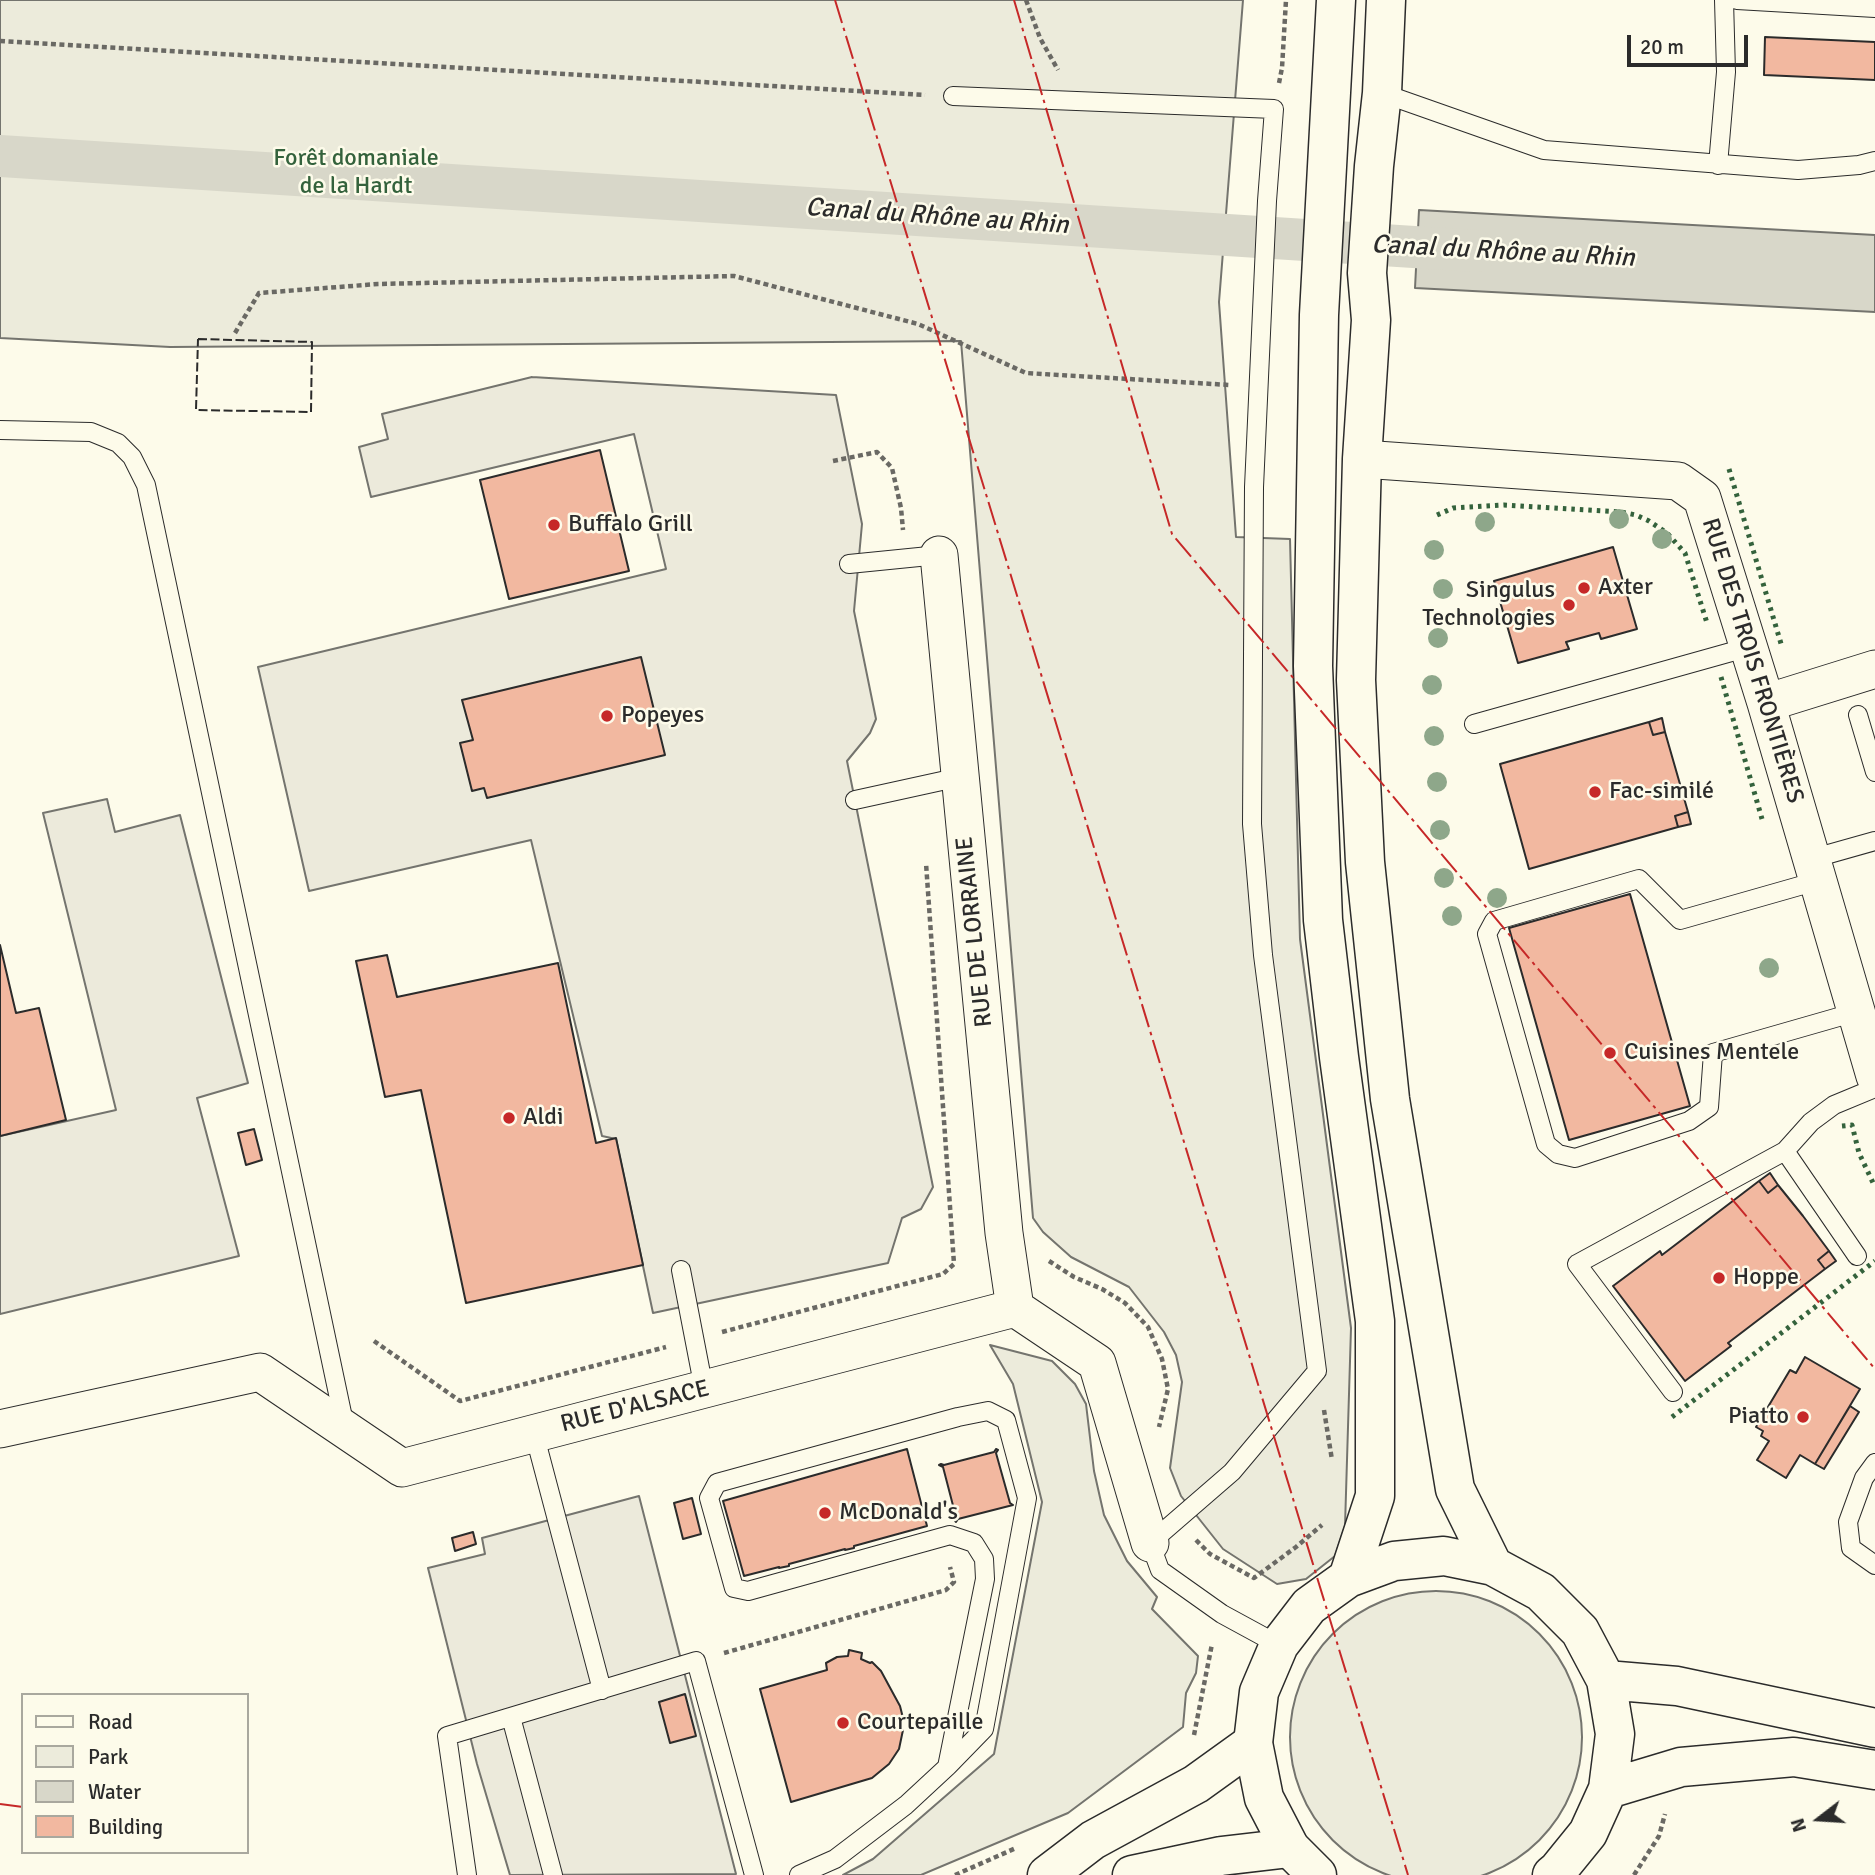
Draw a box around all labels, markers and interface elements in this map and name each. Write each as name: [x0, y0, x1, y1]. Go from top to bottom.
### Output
scale bar: [1630, 21, 1751, 65]
text: 20 m: [1640, 34, 1684, 60]
park label: Forêt domaniale de la Hardt: [273, 145, 439, 201]
water label: Canal du Rhône au Rhin: [804, 192, 1070, 242]
water label: Canal du Rhône au Rhin: [1371, 230, 1635, 274]
place label: Buffalo Grill: [568, 511, 693, 539]
street label: RUE DES TROIS FRONTIÈRES: [1695, 515, 1809, 807]
marker: Buffalo Grill: [546, 517, 562, 533]
place label: Axter: [1598, 574, 1653, 602]
place label: Singulus Technologies: [1422, 577, 1555, 633]
marker: Axter: [1576, 580, 1592, 596]
marker: Singulus Technologies: [1561, 597, 1577, 613]
place label: Popeyes: [621, 702, 704, 730]
marker: Popeyes: [599, 708, 615, 724]
place label: Fac-similé: [1609, 778, 1714, 806]
marker: Fac-similé: [1587, 784, 1603, 800]
street label: RUE DE LORRAINE: [951, 835, 999, 1029]
place label: Cuisines Mentele: [1624, 1039, 1799, 1067]
marker: Cuisines Mentele: [1602, 1045, 1618, 1061]
place label: Aldi: [523, 1104, 563, 1132]
marker: Aldi: [501, 1110, 517, 1126]
place label: Hoppe: [1733, 1264, 1799, 1292]
marker: Hoppe: [1711, 1270, 1727, 1286]
street label: RUE D'ALSACE: [558, 1375, 712, 1439]
place label: Piatto: [1728, 1403, 1789, 1431]
marker: Piatto: [1795, 1409, 1811, 1425]
place label: McDonald's: [839, 1499, 958, 1527]
marker: McDonald's: [817, 1505, 833, 1521]
legend: [21, 1693, 248, 1854]
text: Road: [88, 1709, 133, 1735]
place label: Courtepaille: [857, 1709, 983, 1737]
marker: Courtepaille: [835, 1715, 851, 1731]
text: Park: [88, 1744, 128, 1770]
text: Water: [88, 1779, 141, 1805]
north arrow: [1784, 1784, 1854, 1854]
text: Building: [88, 1814, 163, 1840]
text: N: [1786, 1815, 1812, 1835]

